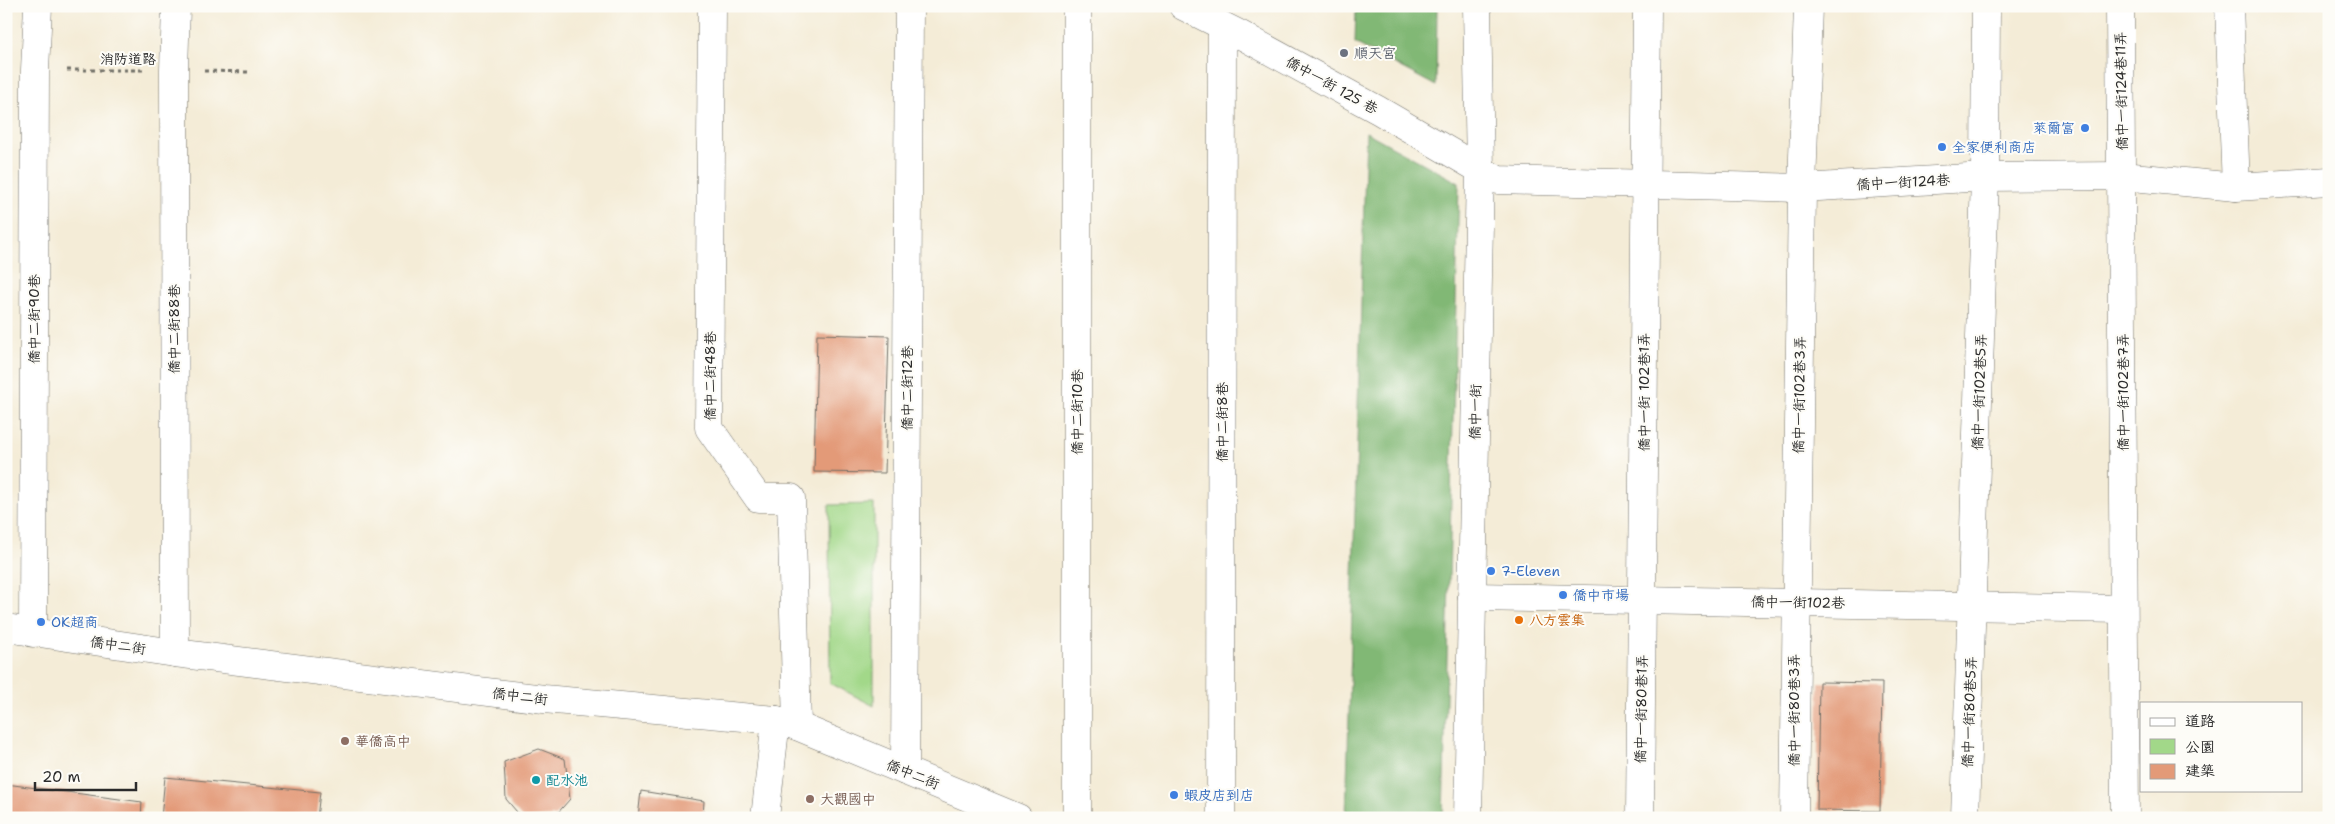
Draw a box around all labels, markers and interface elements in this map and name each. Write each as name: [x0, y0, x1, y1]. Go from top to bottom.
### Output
street label: 僑中一街124巷11弄: [2111, 31, 2131, 151]
place label: 順天宮: [1354, 44, 1396, 62]
marker: 順天宮: [1338, 47, 1350, 59]
street label: 消防道路: [100, 50, 156, 68]
street label: 僑中一街 125 巷: [1283, 52, 1382, 118]
place label: 萊爾富: [2033, 119, 2075, 137]
marker: 萊爾富: [2079, 122, 2091, 134]
place label: 全家便利商店: [1952, 138, 2036, 156]
marker: 全家便利商店: [1936, 141, 1948, 153]
street label: 僑中一街124巷: [1856, 171, 1951, 193]
street label: 僑中二街90巷: [25, 273, 43, 364]
street label: 僑中二街88巷: [165, 283, 183, 374]
street label: 僑中二街48巷: [701, 330, 719, 421]
street label: 僑中一街 102巷1弄: [1635, 333, 1653, 451]
street label: 僑中一街102巷5弄: [1968, 333, 1990, 451]
street label: 僑中一街102巷7弄: [2114, 333, 2132, 451]
street label: 僑中一街102巷3弄: [1789, 336, 1809, 454]
street label: 僑中二街12巷: [898, 345, 916, 430]
street label: 僑中二街10巷: [1068, 368, 1086, 455]
street label: 僑中二街8巷: [1213, 381, 1231, 462]
street label: 僑中一街: [1466, 384, 1484, 440]
place label: 7-Eleven: [1501, 562, 1560, 580]
marker: 7-Eleven: [1485, 565, 1497, 577]
place label: 僑中市場: [1573, 586, 1629, 604]
marker: 僑中市場: [1557, 589, 1569, 601]
street label: 僑中一街102巷: [1751, 592, 1846, 612]
place label: 八方雲集: [1529, 611, 1585, 629]
place label: OK超商: [51, 613, 98, 631]
marker: 八方雲集: [1513, 614, 1525, 626]
marker: OK超商: [35, 616, 47, 628]
street label: 僑中二街: [89, 632, 147, 658]
street label: 僑中一街80巷3弄: [1785, 653, 1803, 767]
street label: 僑中一街80巷1弄: [1631, 654, 1651, 764]
street label: 僑中一街80巷5弄: [1958, 656, 1980, 768]
street label: 僑中二街: [491, 684, 549, 708]
legend: [2140, 702, 2302, 792]
text: 道路: [2185, 711, 2215, 731]
place label: 華僑高中: [355, 732, 411, 750]
marker: 華僑高中: [339, 735, 351, 747]
text: 公園: [2185, 737, 2215, 757]
street label: 僑中二街: [884, 755, 942, 793]
scale bar: [35, 759, 136, 791]
text: 建築: [2185, 761, 2215, 781]
text: 20 m: [42, 767, 81, 787]
place label: 配水池: [546, 771, 588, 789]
marker: 配水池: [530, 774, 542, 786]
place label: 蝦皮店到店: [1184, 786, 1254, 804]
marker: 蝦皮店到店: [1168, 789, 1180, 801]
place label: 大觀國中: [820, 790, 876, 808]
marker: 大觀國中: [804, 793, 816, 805]

